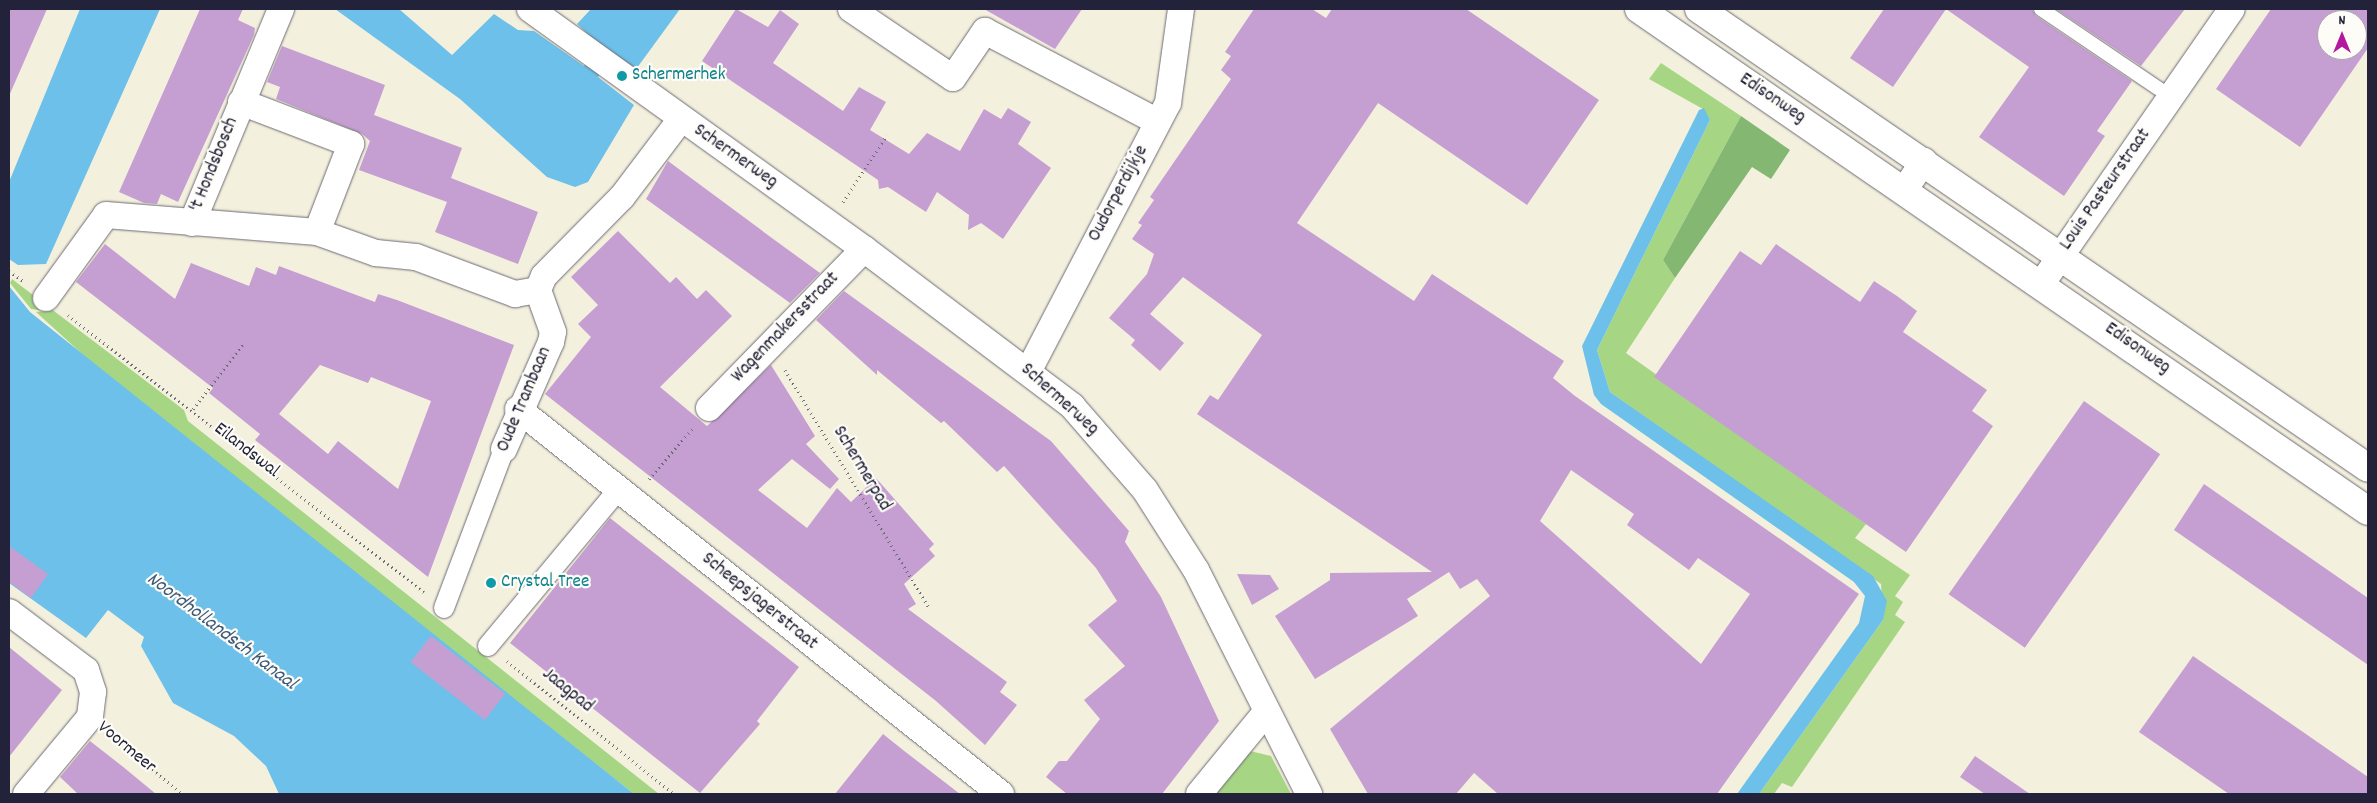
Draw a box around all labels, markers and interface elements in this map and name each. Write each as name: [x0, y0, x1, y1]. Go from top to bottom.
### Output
north arrow: [2317, 10, 2367, 60]
text: N: [2339, 11, 2345, 31]
place label: Schermerhek: [632, 65, 725, 87]
street label: Edisonweg: [1734, 69, 1810, 129]
marker: Schermerhek: [616, 70, 628, 82]
street label: 't Hondsbosch: [186, 114, 244, 216]
street label: Schermerweg: [689, 120, 781, 194]
street label: Louis Pasteurstraat: [2056, 125, 2156, 255]
street label: Oudorperdijkje: [1084, 142, 1154, 246]
street label: Wagenmakersstraat: [727, 268, 845, 388]
street label: Edisonweg: [2100, 318, 2174, 380]
street label: Oude Trambaan: [493, 344, 557, 456]
street label: Schermerweg: [1015, 359, 1103, 441]
street label: Eilandswal: [209, 418, 283, 484]
street label: Schermerpad: [827, 422, 895, 516]
street label: Scheepsjagerstraat: [696, 548, 822, 656]
water label: Noordhollandsch Kanaal: [141, 568, 301, 696]
place label: Crystal Tree: [501, 572, 589, 594]
marker: Crystal Tree: [485, 577, 497, 589]
street label: Jaagpad: [537, 663, 597, 719]
street label: Voormeer: [92, 717, 160, 779]

